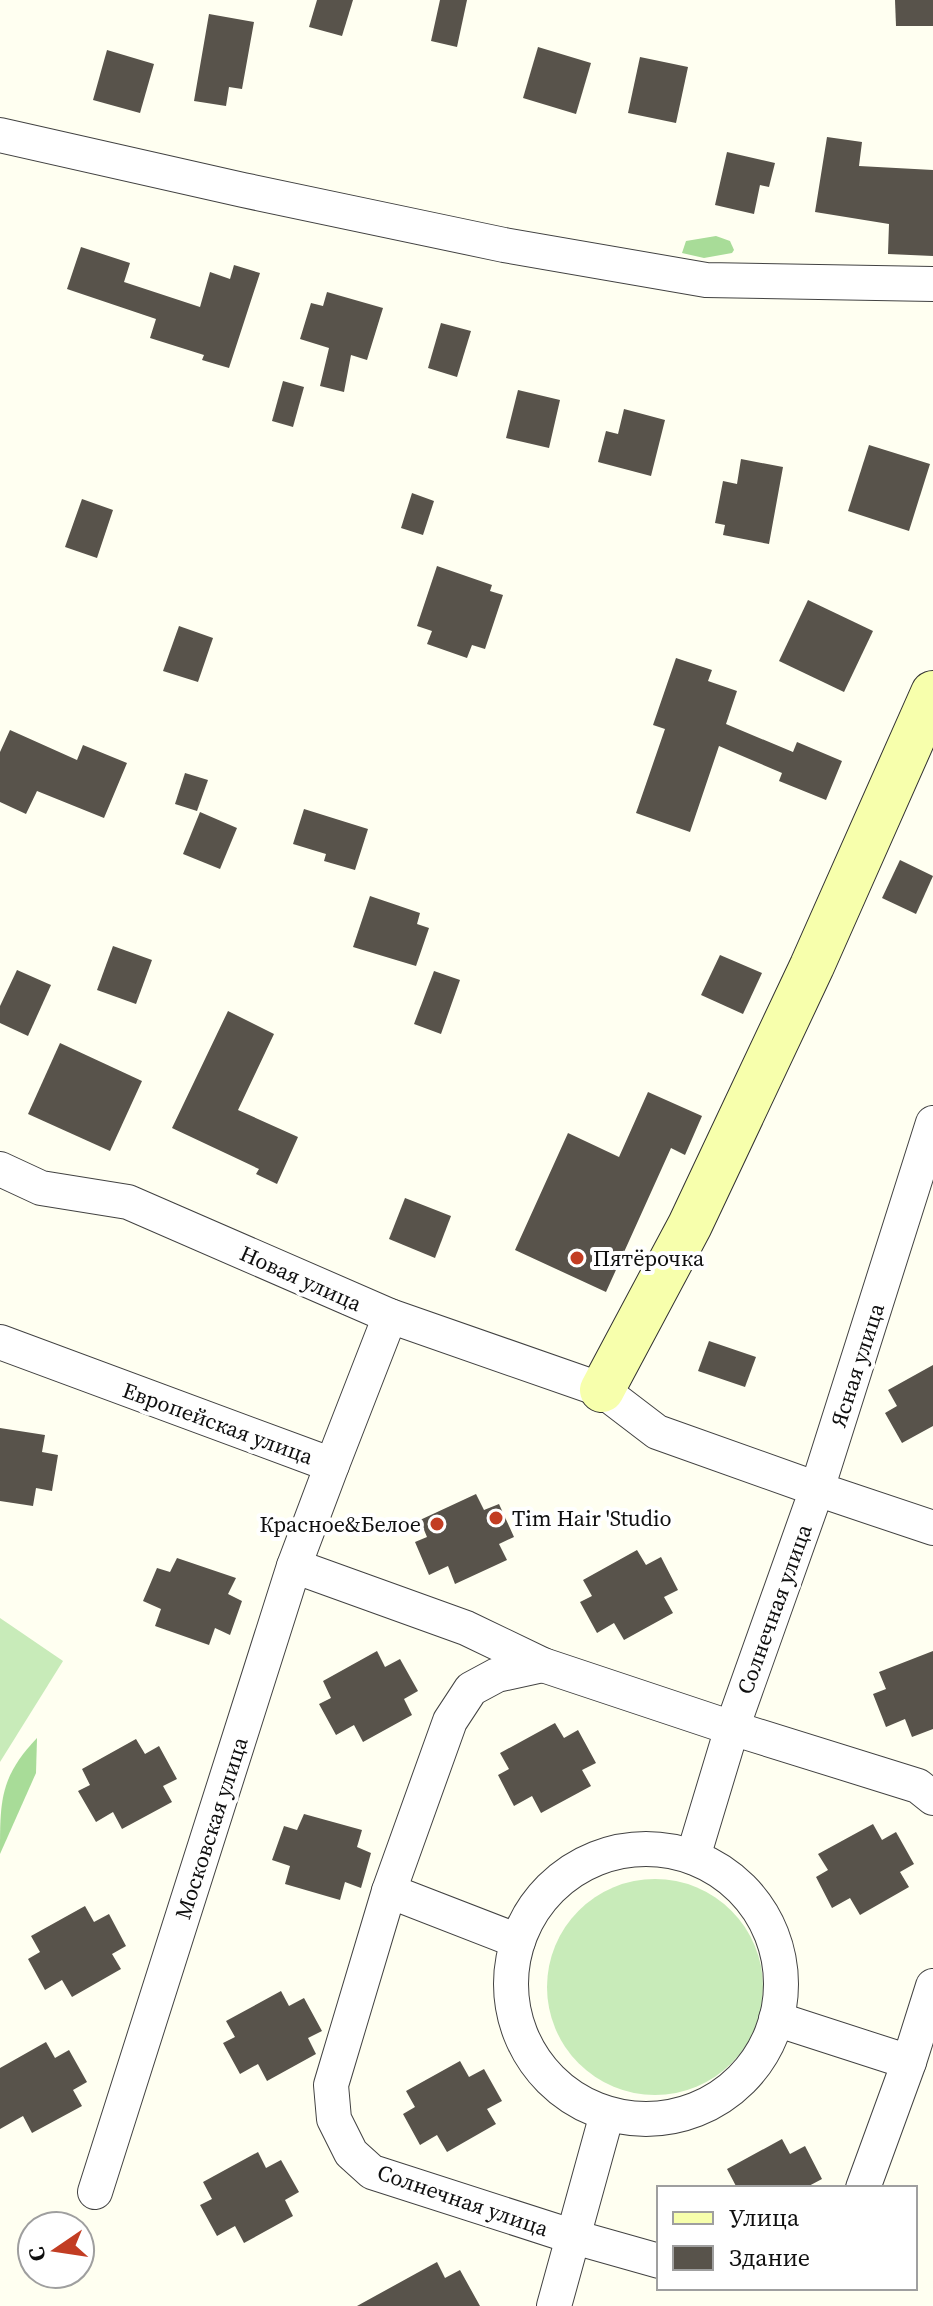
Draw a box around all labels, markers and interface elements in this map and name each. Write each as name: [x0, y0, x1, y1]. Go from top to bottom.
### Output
street label: Новая улица: [235, 1238, 367, 1319]
place label: Пятёрочка: [593, 1243, 705, 1273]
marker: Пятёрочка: [568, 1249, 586, 1267]
street label: Ясная улица: [823, 1299, 891, 1431]
street label: Европейская улица: [119, 1375, 318, 1472]
place label: Tim Hair 'Studio: [512, 1503, 672, 1533]
place label: Красное&Белое: [260, 1509, 421, 1539]
marker: Tim Hair 'Studio: [487, 1509, 505, 1527]
marker: Красное&Белое: [428, 1515, 446, 1533]
street label: Солнечная улица: [729, 1519, 819, 1698]
street label: Московская улица: [167, 1732, 255, 1923]
street label: Солнечная улица: [373, 2157, 553, 2244]
legend: [657, 2186, 917, 2290]
text: Улица: [729, 2201, 800, 2234]
north arrow: [16, 2210, 96, 2290]
text: Здание: [729, 2241, 810, 2274]
text: С: [20, 2244, 53, 2265]

